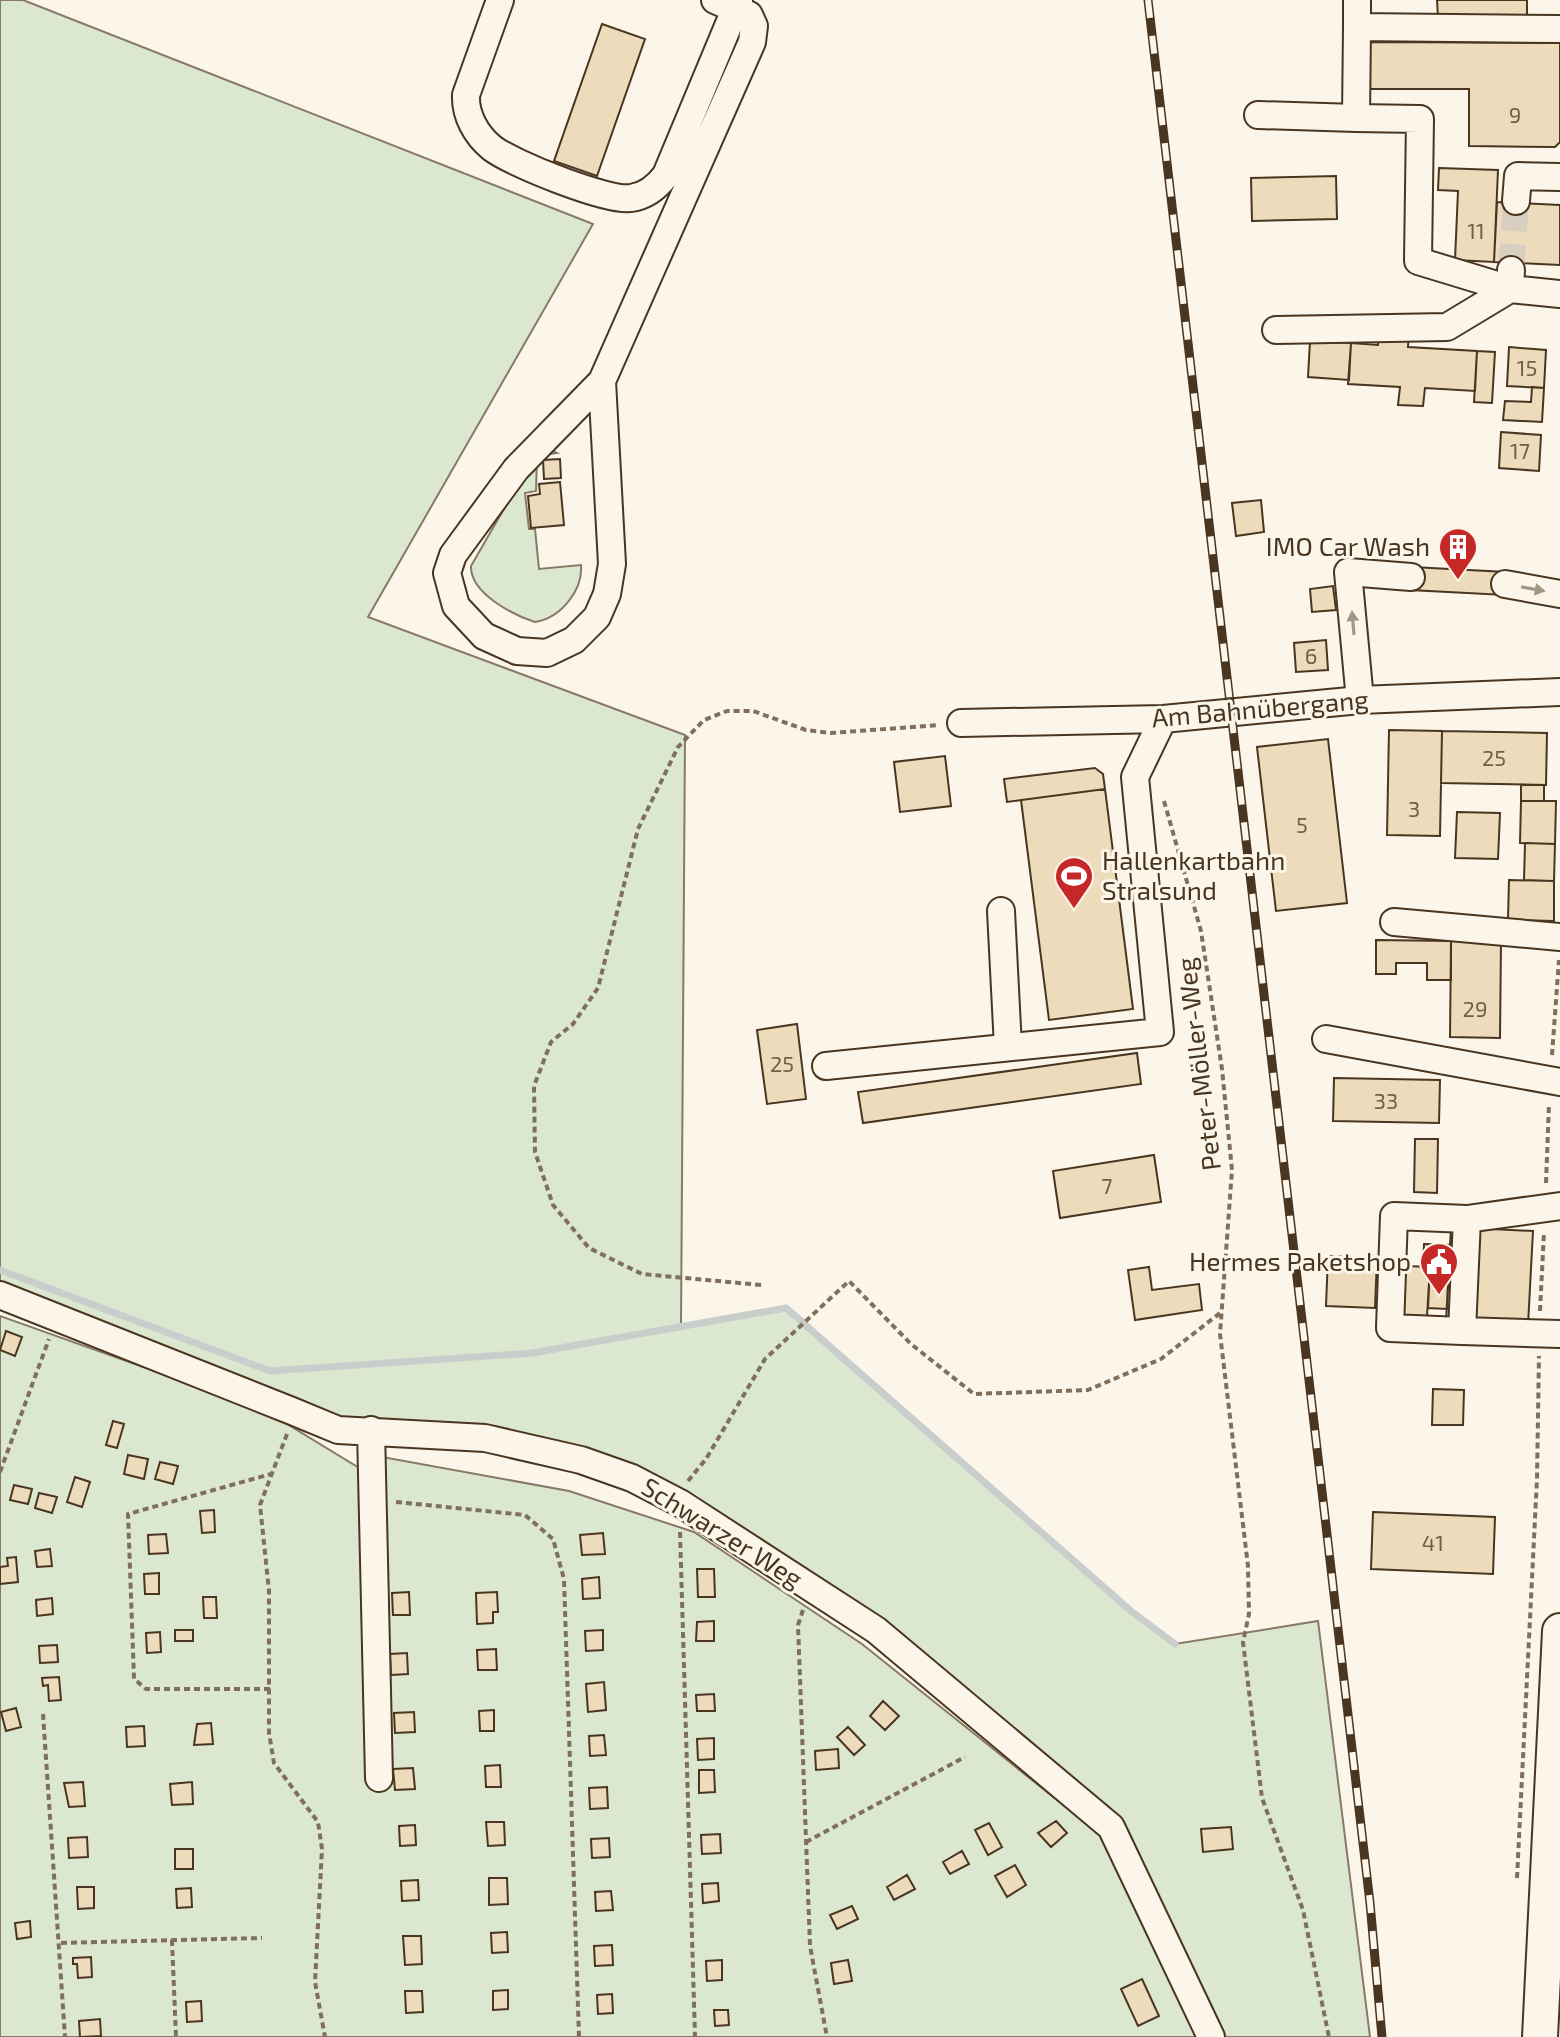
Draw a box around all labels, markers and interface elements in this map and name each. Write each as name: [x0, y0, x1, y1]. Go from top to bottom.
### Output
house number: 9: [1509, 101, 1521, 127]
house number: 11: [1467, 217, 1485, 243]
house number: 15: [1517, 354, 1537, 380]
house number: 17: [1510, 437, 1530, 463]
building icon: IMO Car Wash: [1437, 526, 1479, 581]
place label: IMO Car Wash: [1266, 530, 1430, 561]
one-way arrow: [1520, 584, 1545, 596]
one-way arrow: [1346, 610, 1359, 635]
house number: 6: [1305, 642, 1317, 668]
street label: Am Bahnübergang: [1150, 683, 1370, 732]
house number: 25: [1482, 744, 1506, 770]
house number: 3: [1408, 795, 1420, 821]
house number: 5: [1296, 811, 1308, 837]
place label: Hallenkartbahn Stralsund: [1102, 844, 1285, 905]
sports icon: Hallenkartbahn Stralsund: [1053, 855, 1095, 910]
street label: Peter-Möller-Weg: [1169, 956, 1226, 1172]
house number: 29: [1463, 995, 1487, 1021]
house number: 25: [770, 1050, 794, 1076]
house number: 33: [1374, 1087, 1398, 1113]
house number: 7: [1101, 1172, 1113, 1198]
public building icon: Hermes Paketshop: [1418, 1241, 1460, 1296]
place label: Hermes Paketshop: [1189, 1245, 1411, 1276]
street label: Schwarzer Weg: [637, 1470, 809, 1594]
house number: 41: [1422, 1529, 1444, 1555]

